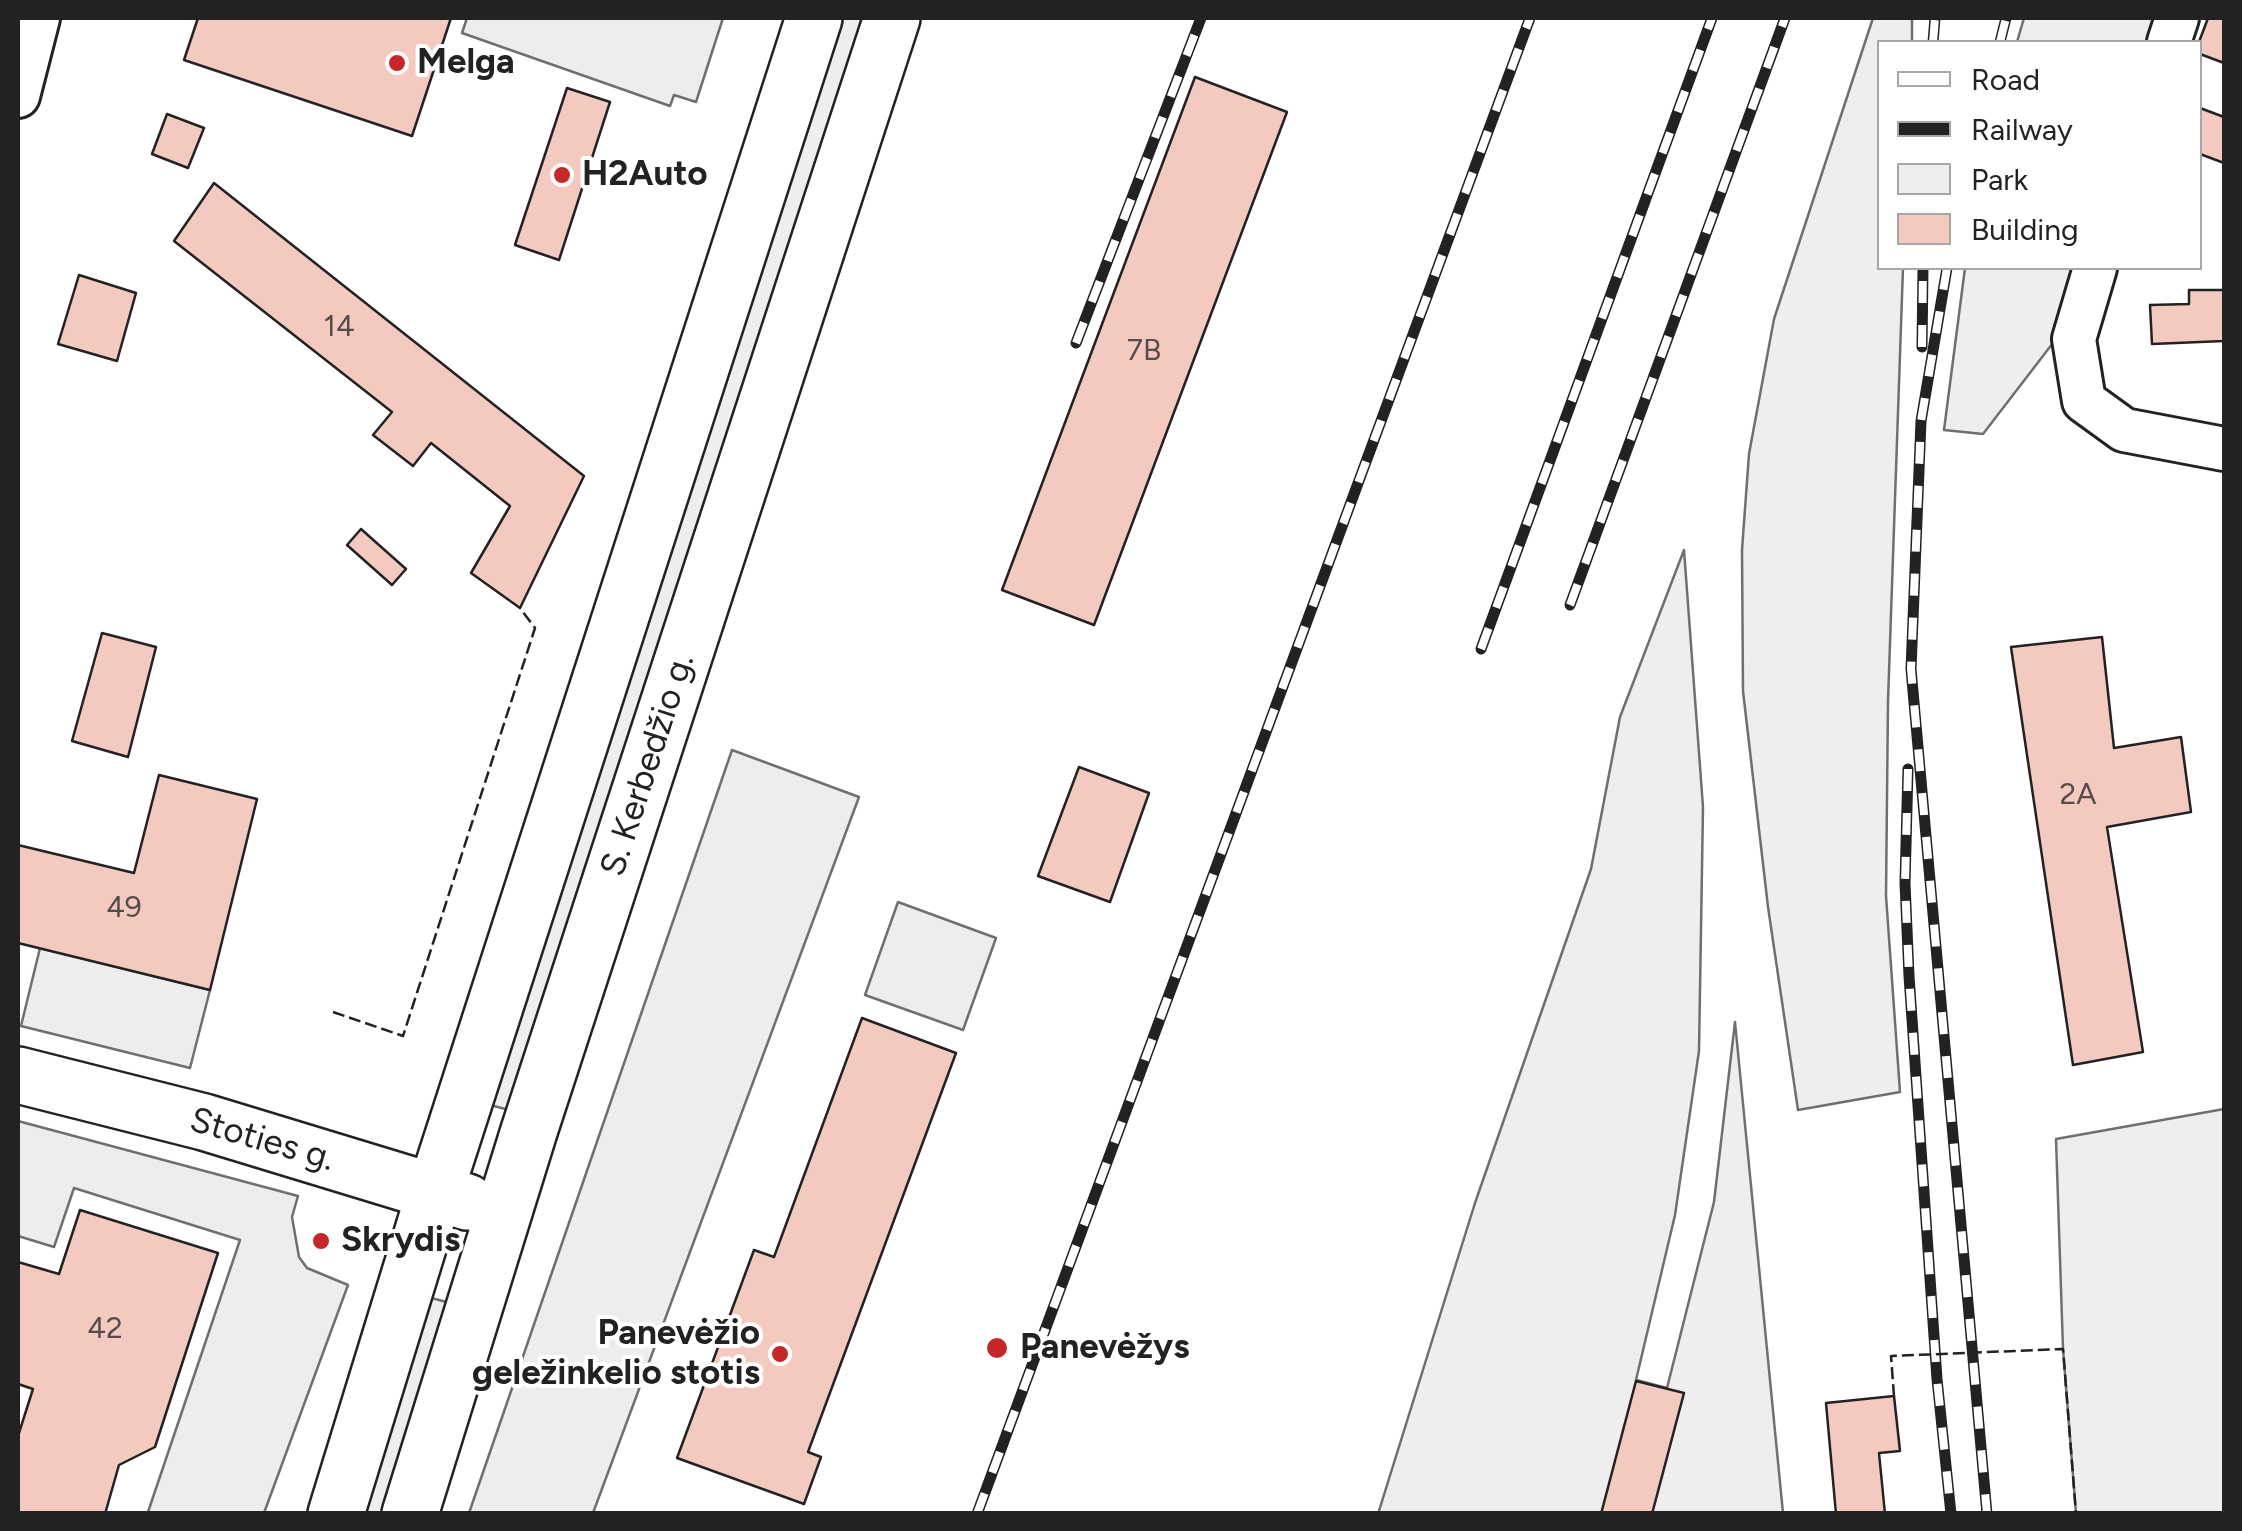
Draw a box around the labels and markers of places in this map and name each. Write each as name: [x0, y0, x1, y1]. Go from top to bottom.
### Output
place label: Melga: [417, 42, 515, 84]
marker: Melga: [386, 52, 408, 74]
place label: H2Auto: [582, 154, 707, 196]
marker: H2Auto: [551, 164, 573, 186]
place label: Skrydis: [341, 1220, 460, 1262]
marker: Skrydis: [310, 1230, 332, 1252]
place label: Panevėžio geležinkelio stotis: [472, 1313, 760, 1395]
place label: Panevėžys: [1020, 1327, 1189, 1369]
marker: Panevėžys: [984, 1335, 1010, 1361]
marker: Panevėžio geležinkelio stotis: [769, 1343, 791, 1365]

